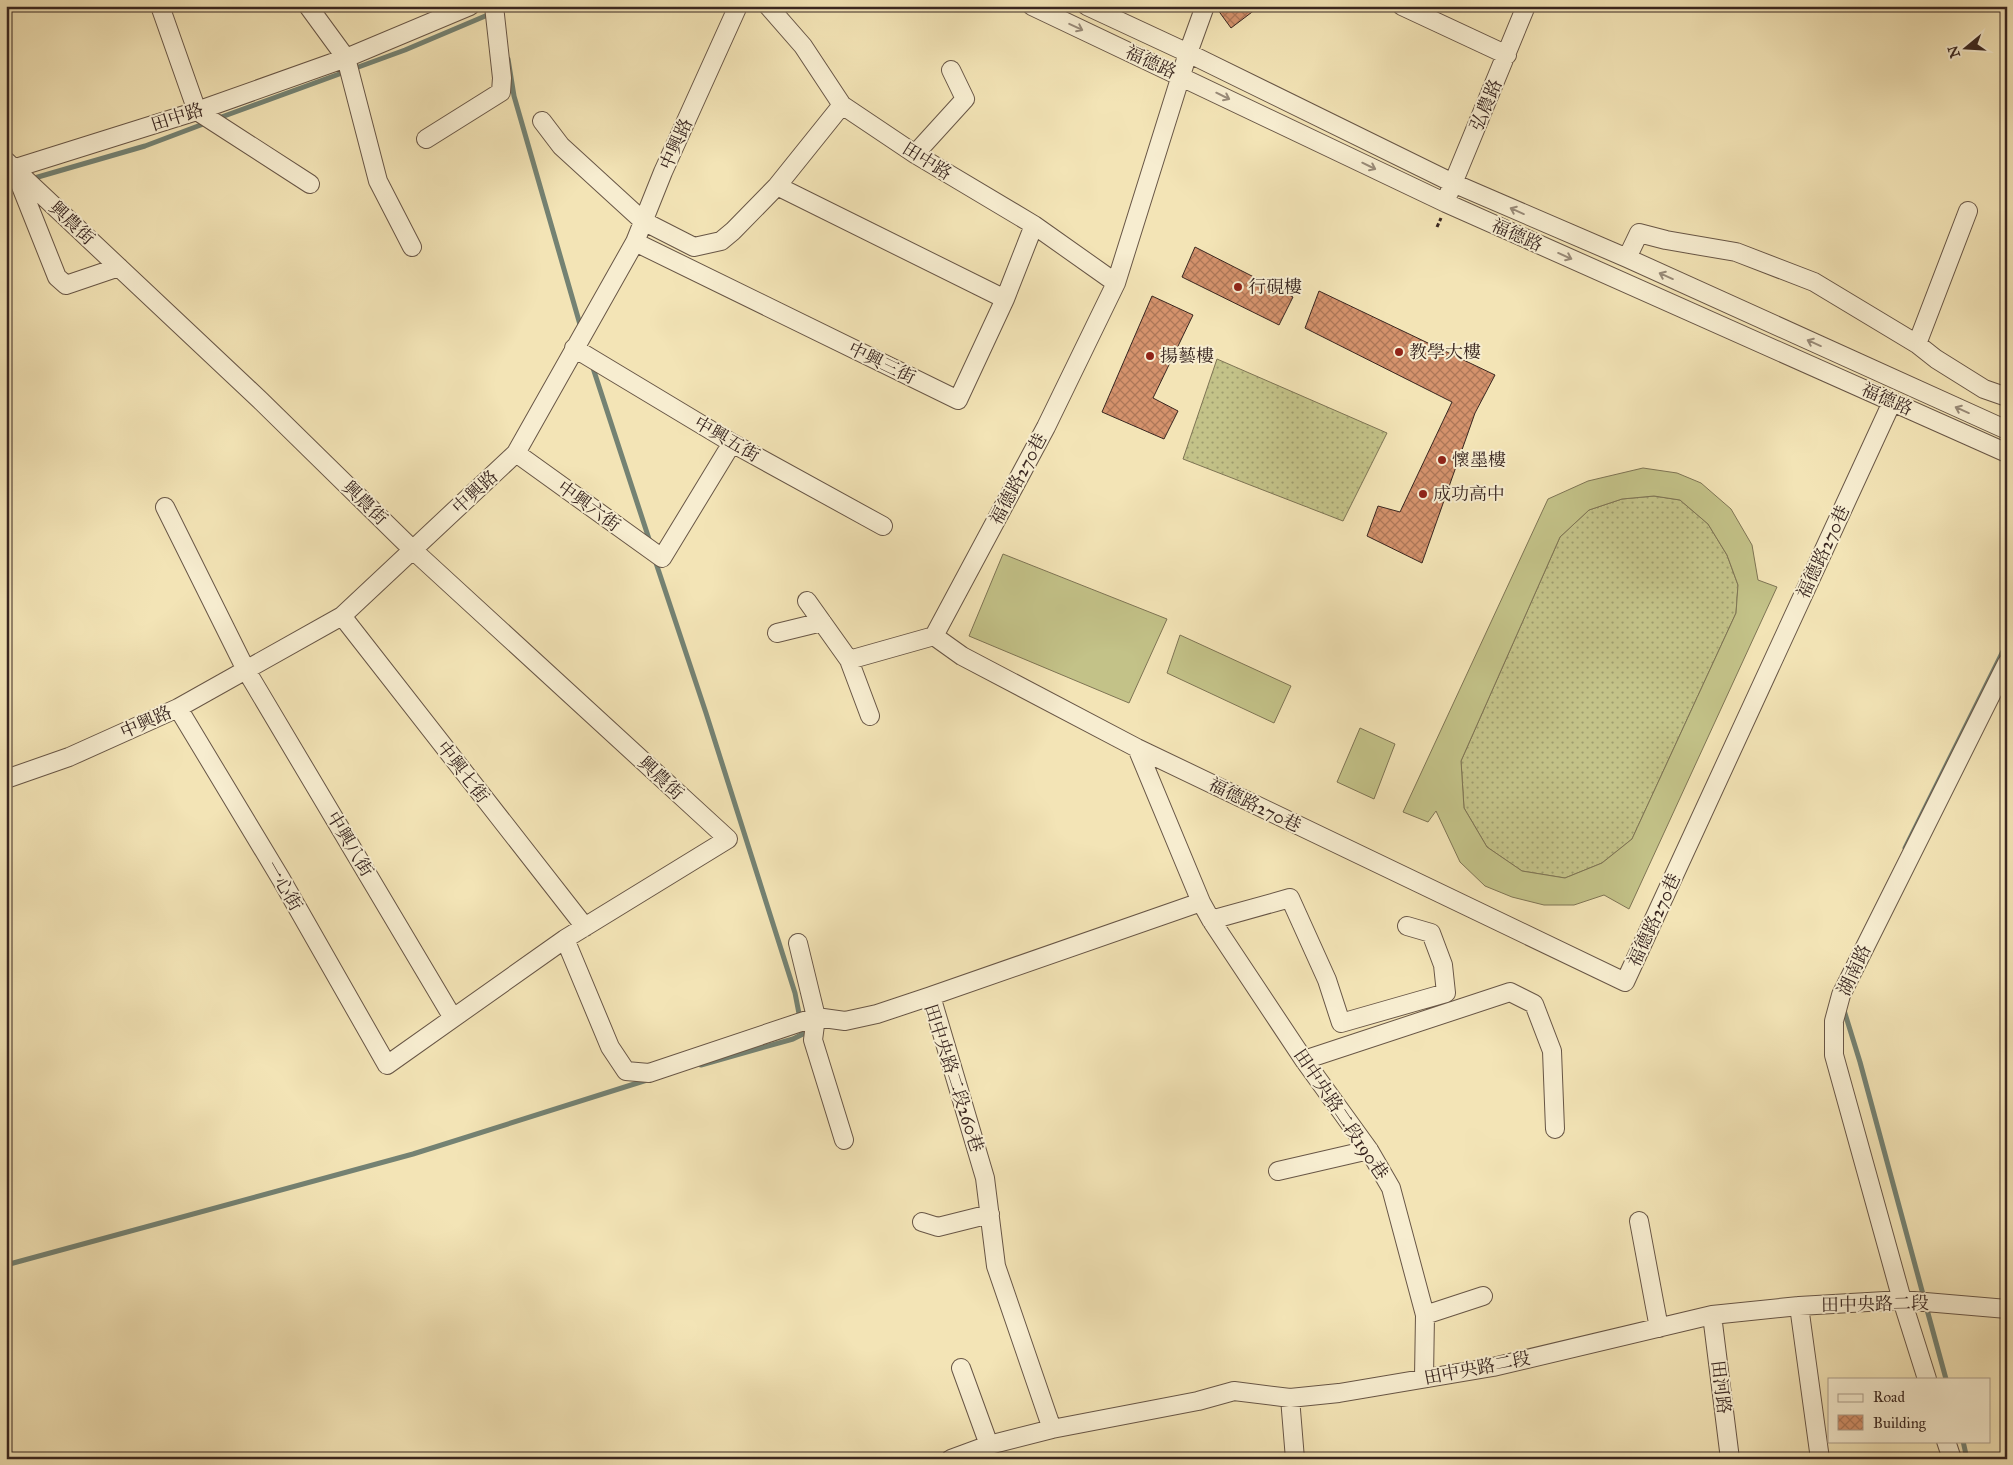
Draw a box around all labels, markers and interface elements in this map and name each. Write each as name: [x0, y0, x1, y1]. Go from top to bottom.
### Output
north arrow: [1940, 22, 1990, 72]
one-way arrow: [1068, 23, 1083, 32]
street label: 福德路: [1122, 41, 1180, 83]
text: N: [1944, 43, 1964, 60]
street label: 弘農路: [1465, 76, 1507, 134]
one-way arrow: [1215, 92, 1230, 101]
street label: 田中路: [148, 98, 206, 136]
street label: 中興路: [655, 115, 697, 173]
street label: 田中路: [898, 137, 956, 185]
one-way arrow: [1361, 162, 1376, 172]
street label: 興農街: [45, 197, 99, 249]
one-way arrow: [1510, 205, 1525, 215]
street label: 福德路: [1488, 214, 1546, 256]
one-way arrow: [1557, 252, 1572, 262]
one-way arrow: [1659, 271, 1674, 281]
place label: 行硯樓: [1248, 276, 1302, 298]
marker: 行硯樓: [1232, 281, 1244, 293]
street label: 中興三街: [845, 337, 919, 389]
one-way arrow: [1807, 337, 1822, 347]
place label: 教學大樓: [1409, 341, 1481, 363]
place label: 揚藝樓: [1160, 345, 1214, 367]
marker: 教學大樓: [1393, 346, 1405, 358]
marker: 揚藝樓: [1144, 350, 1156, 362]
street label: 福德路: [1858, 378, 1916, 420]
one-way arrow: [1955, 404, 1970, 414]
street label: 中興五街: [690, 411, 764, 467]
street label: 福德路270巷: [985, 429, 1051, 529]
place label: 懷墨樓: [1452, 449, 1506, 471]
marker: 懷墨樓: [1436, 454, 1448, 466]
street label: 中興路: [448, 466, 502, 518]
street label: 興農街: [338, 476, 392, 530]
street label: 中興六街: [553, 476, 625, 536]
place label: 成功高中: [1433, 483, 1505, 505]
marker: 成功高中: [1417, 488, 1429, 500]
street label: 福德路270巷: [1792, 502, 1854, 602]
street label: 中興路: [117, 701, 175, 743]
street label: 中興七街: [432, 737, 494, 807]
street label: 興農街: [634, 752, 688, 804]
street label: 福德路270巷: [1205, 773, 1305, 837]
street label: 中興八街: [322, 807, 378, 881]
street label: 一心街: [261, 857, 307, 915]
street label: 福德路270巷: [1623, 870, 1685, 970]
street label: 湖南路: [1833, 941, 1875, 999]
street label: 田中央路二段260巷: [920, 1001, 988, 1155]
street label: 田中央路二段190巷: [1289, 1044, 1393, 1184]
street label: 田中央路二段: [1821, 1292, 1929, 1316]
street label: 田中央路二段: [1422, 1347, 1532, 1389]
street label: 田河路: [1707, 1359, 1735, 1415]
legend: [1828, 1378, 1990, 1442]
text: Road: [1873, 1388, 1905, 1406]
text: Building: [1873, 1414, 1927, 1432]

